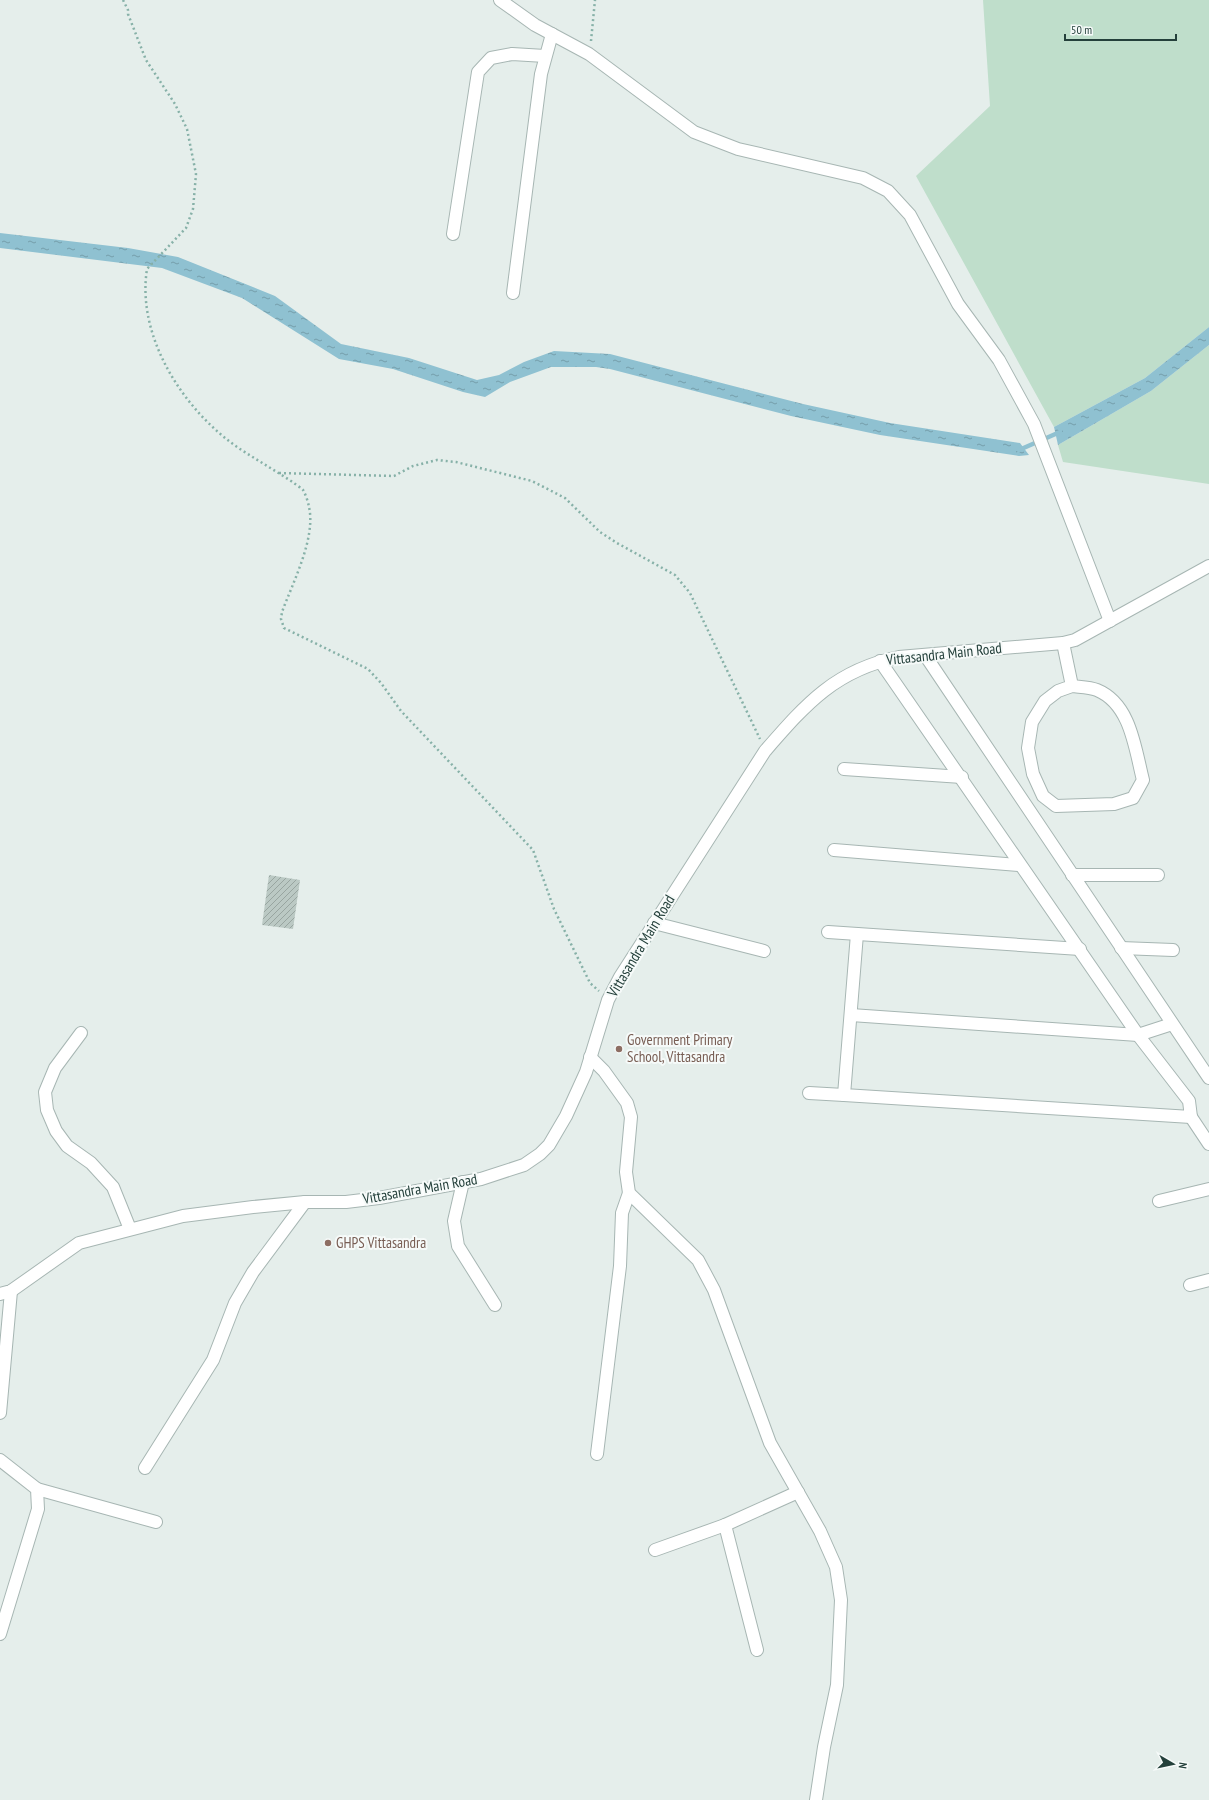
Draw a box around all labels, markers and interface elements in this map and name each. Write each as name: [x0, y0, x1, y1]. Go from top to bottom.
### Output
scale bar: [1065, 16, 1176, 42]
text: 50 m: [1071, 22, 1092, 37]
street label: Vittasandra Main Road: [884, 638, 1003, 669]
street label: Vittasandra Main Road: [602, 891, 679, 1001]
place label: Government Primary School, Vittasandra: [627, 1030, 733, 1066]
marker: Government Primary School, Vittasandra: [614, 1044, 624, 1054]
street label: Vittasandra Main Road: [360, 1169, 479, 1208]
place label: GHPS Vittasandra: [336, 1233, 426, 1252]
marker: GHPS Vittasandra: [323, 1238, 333, 1248]
north arrow: [1153, 1744, 1193, 1784]
text: N: [1175, 1762, 1190, 1770]

